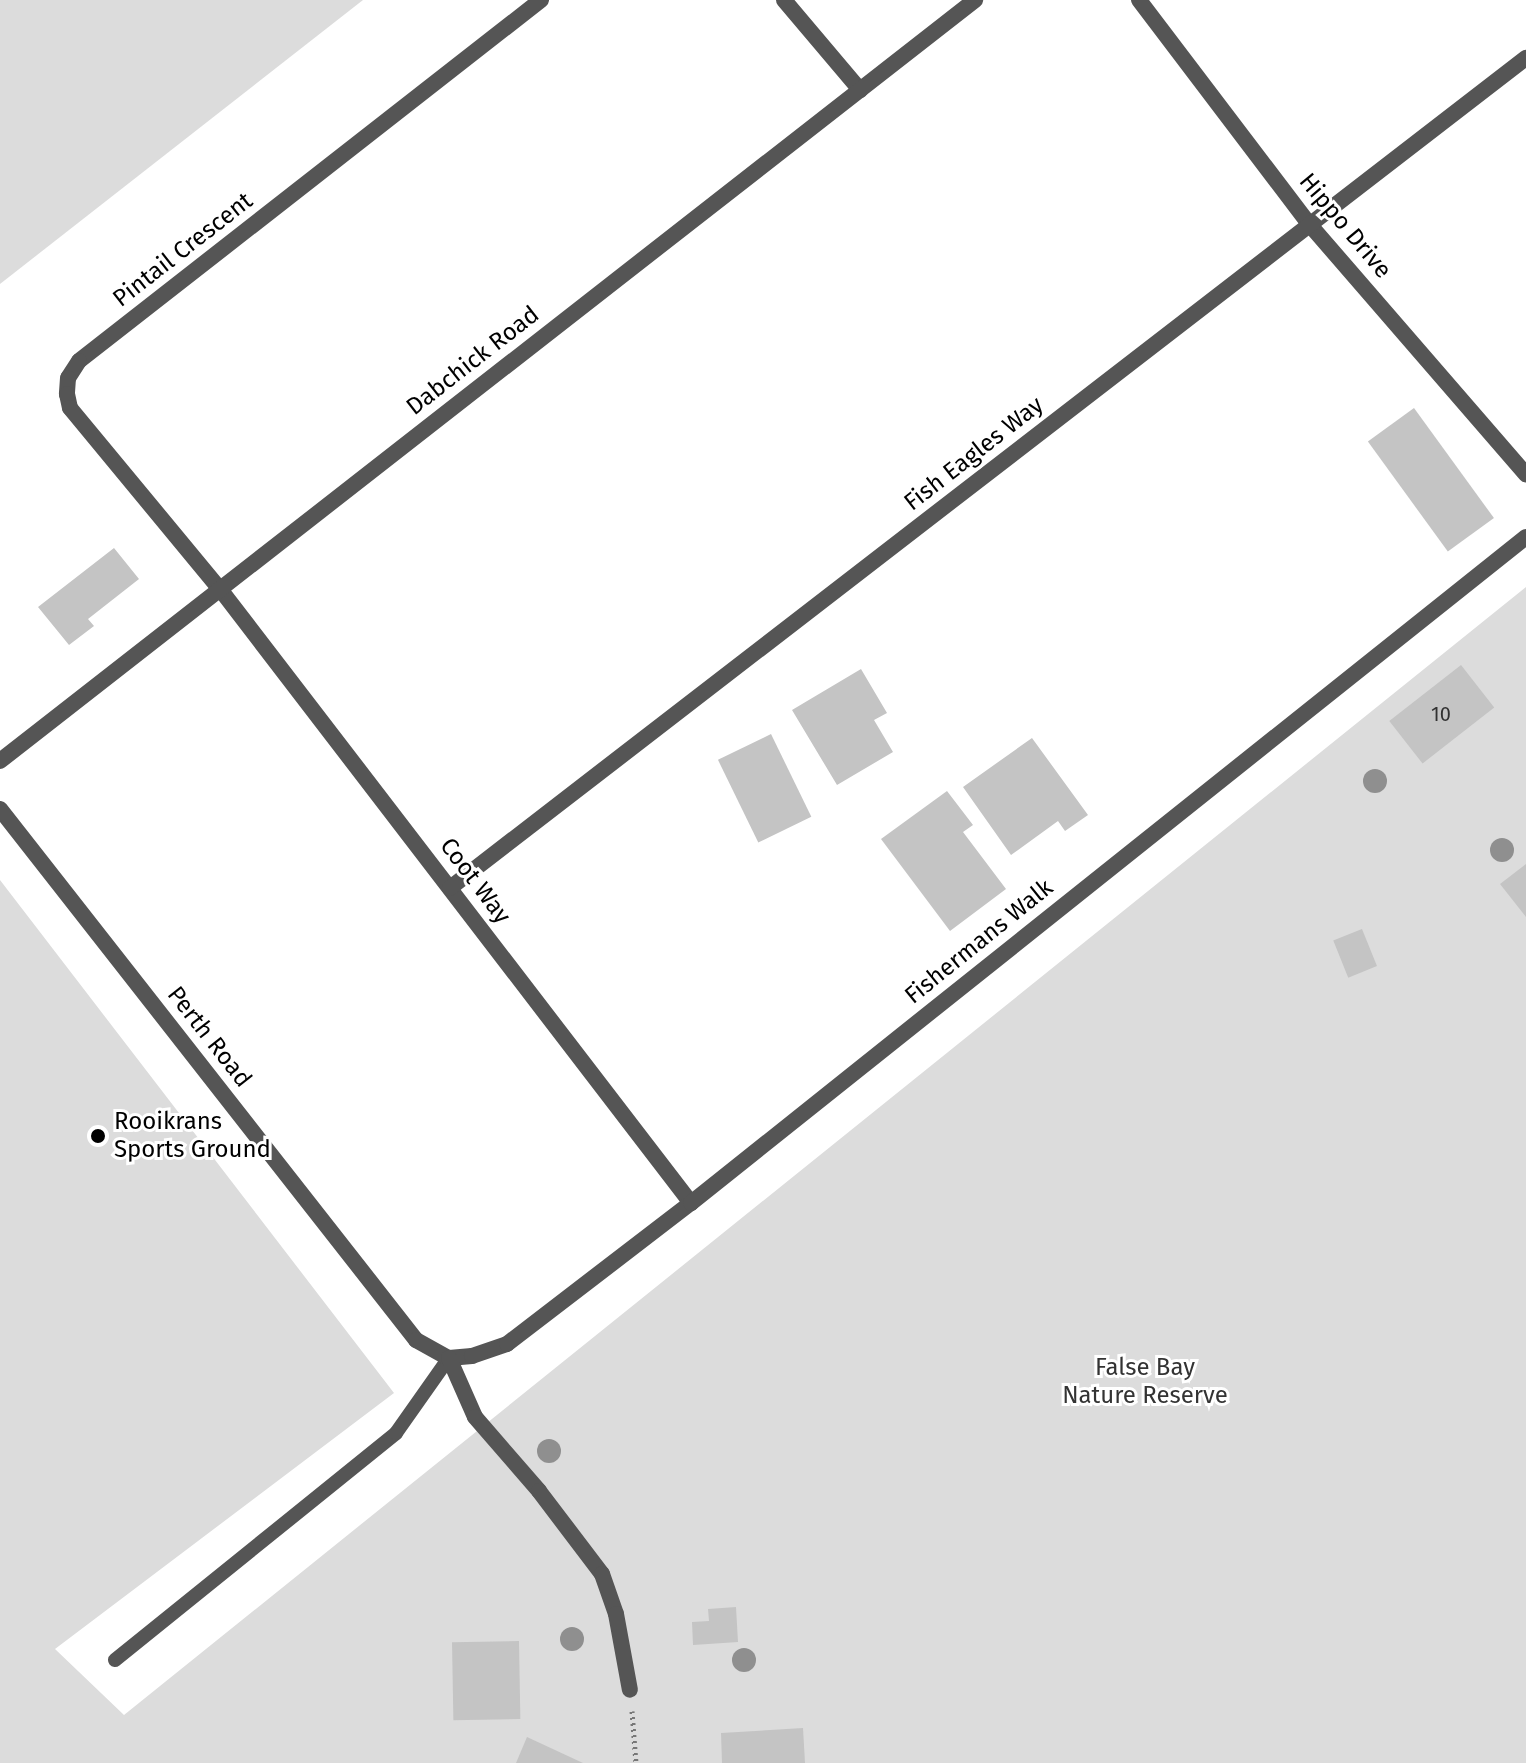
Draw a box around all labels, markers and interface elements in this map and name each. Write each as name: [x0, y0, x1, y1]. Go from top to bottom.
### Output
street label: Hippo Drive: [1293, 168, 1397, 284]
street label: Pintail Crescent: [107, 187, 259, 313]
street label: Dabchick Road: [401, 300, 545, 422]
street label: Fish Eagles Way: [899, 391, 1049, 517]
house number: 10: [1431, 702, 1451, 726]
street label: Coot Way: [434, 833, 516, 929]
street label: Fishermans Walk: [899, 874, 1059, 1010]
street label: Perth Road: [161, 981, 257, 1093]
place label: Rooikrans Sports Ground: [114, 1108, 271, 1164]
marker: Rooikrans Sports Ground: [89, 1127, 107, 1145]
park label: False Bay Nature Reserve: [1062, 1354, 1228, 1410]

